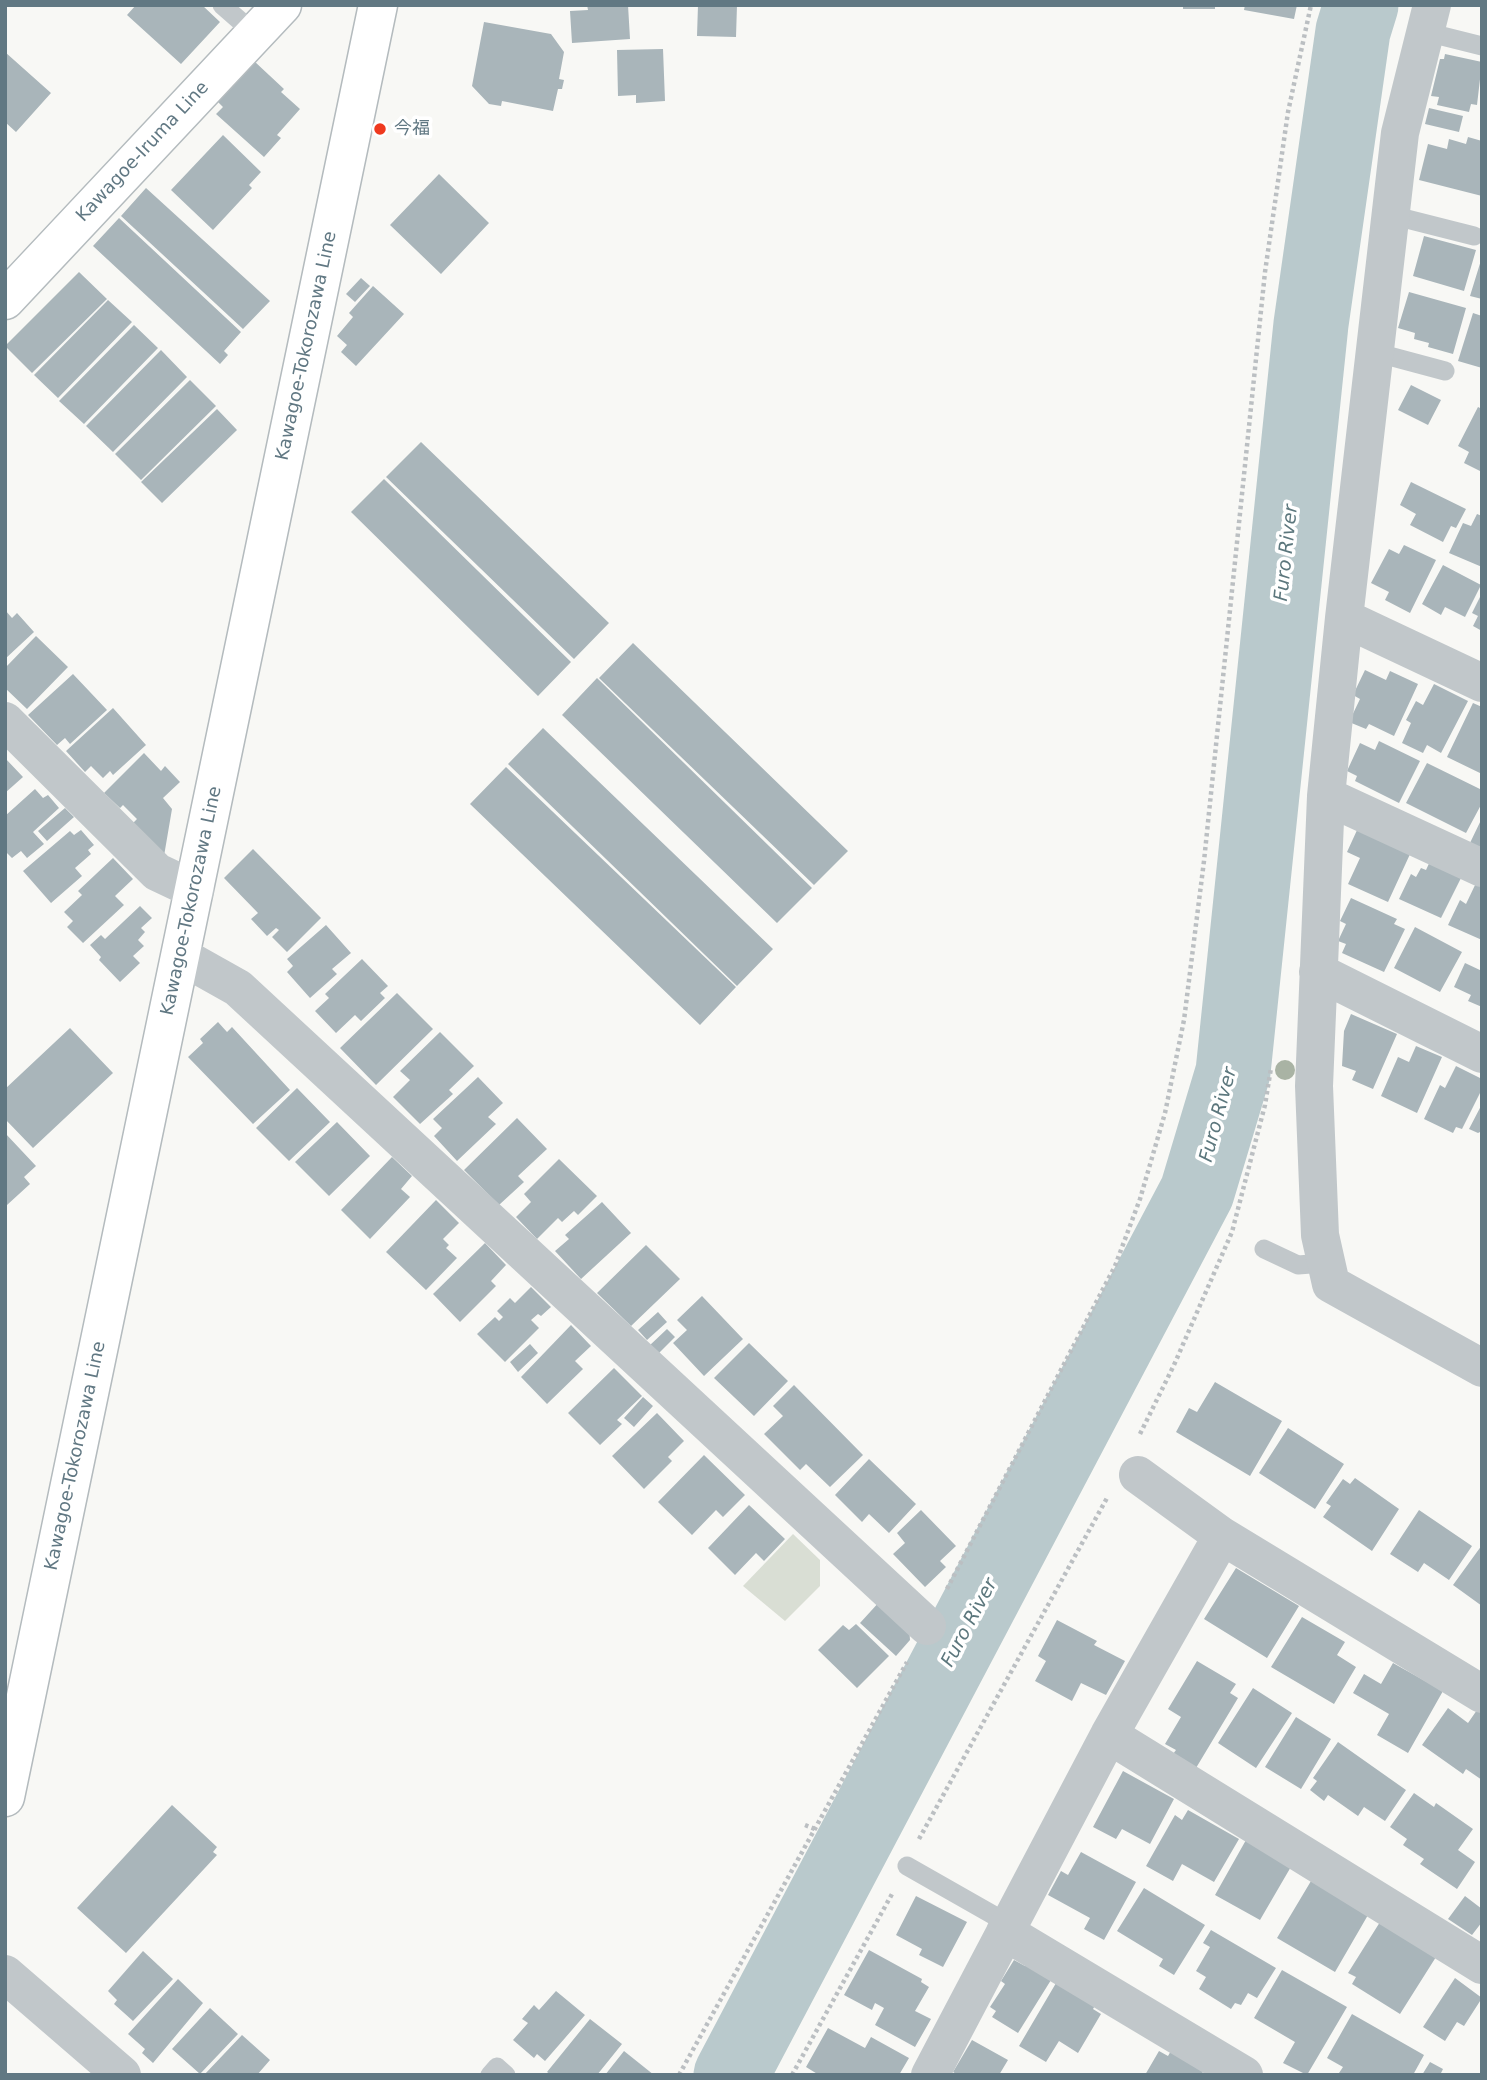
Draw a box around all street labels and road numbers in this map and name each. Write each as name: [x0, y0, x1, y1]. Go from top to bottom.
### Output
street label: Kawagoe-Iruma Line: [72, 77, 214, 227]
street label: Kawagoe-Tokorozawa Line: [272, 229, 342, 463]
street label: Kawagoe-Tokorozawa Line: [157, 784, 227, 1018]
street label: Kawagoe-Tokorozawa Line: [41, 1339, 111, 1573]

